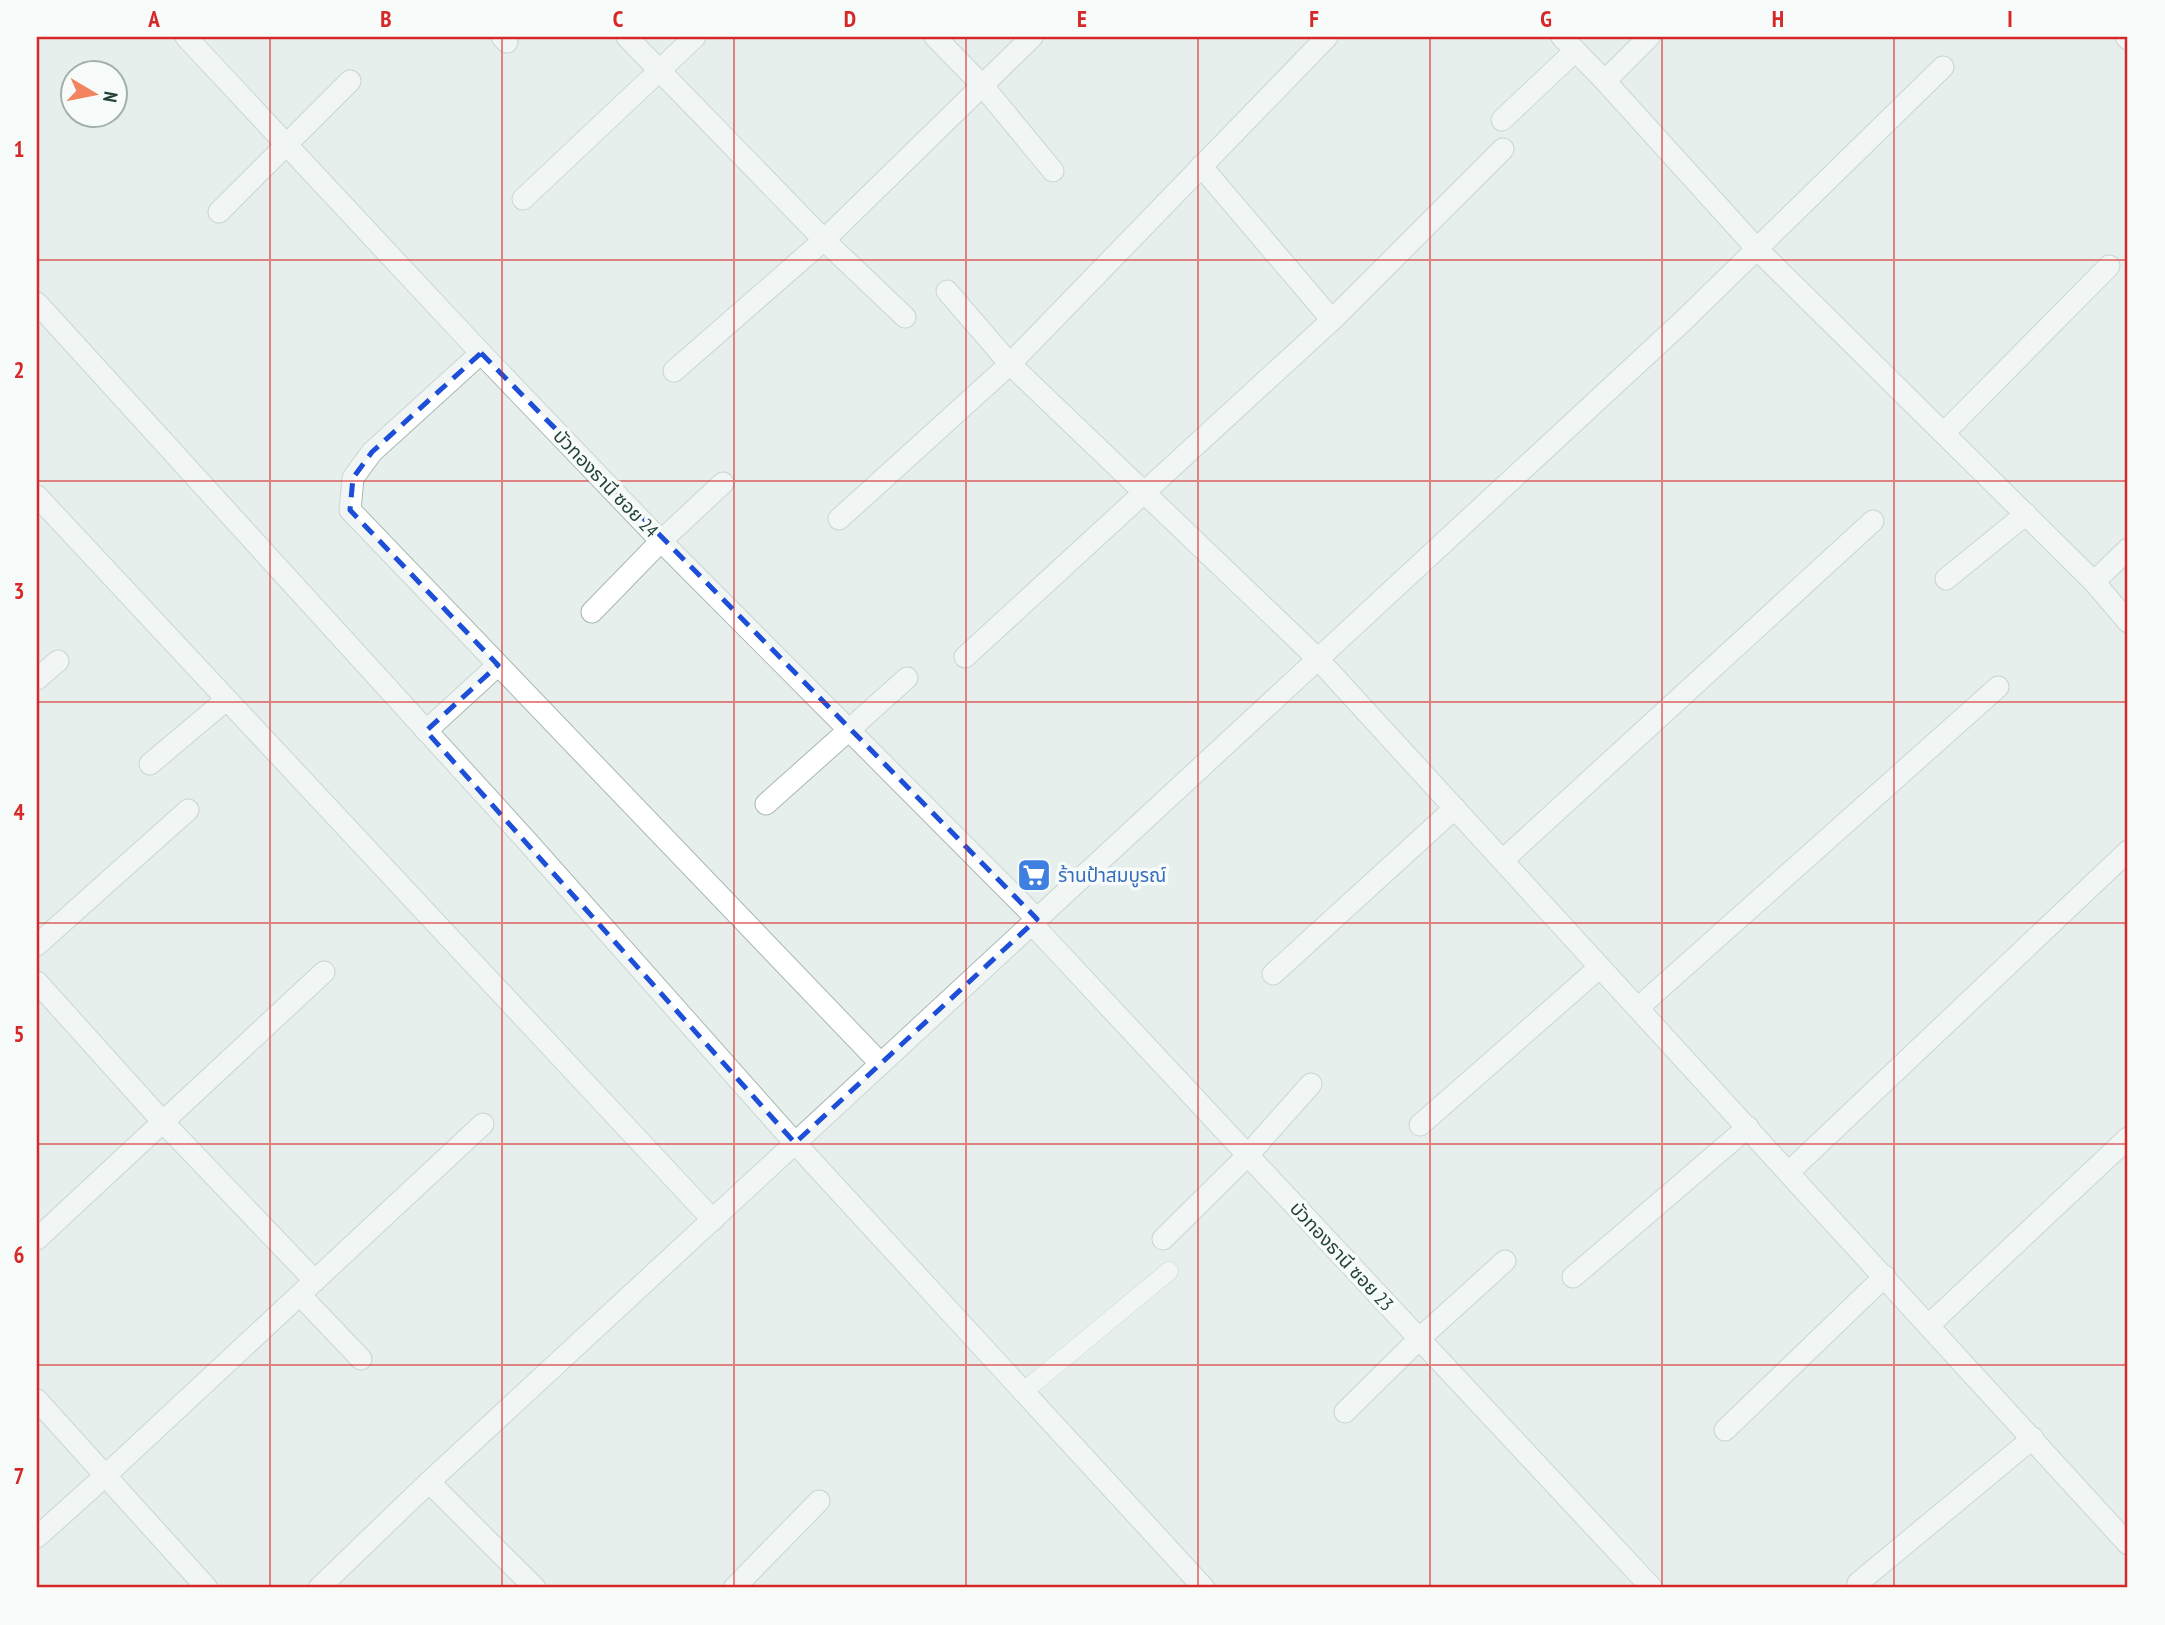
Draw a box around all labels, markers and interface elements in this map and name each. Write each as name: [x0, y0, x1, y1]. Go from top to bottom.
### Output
text: A: [147, 4, 160, 33]
text: B: [380, 4, 392, 33]
text: C: [613, 4, 624, 33]
text: D: [844, 4, 856, 33]
text: E: [1077, 4, 1087, 33]
text: F: [1309, 4, 1319, 33]
text: G: [1540, 4, 1552, 33]
text: H: [1772, 4, 1784, 33]
text: I: [2007, 4, 2013, 33]
north arrow: [60, 60, 130, 130]
text: N: [98, 90, 123, 104]
text: 1: [14, 134, 25, 163]
text: 2: [14, 355, 25, 384]
street label: บัวทองธานี ซอย 24: [548, 424, 664, 542]
text: 3: [14, 576, 25, 605]
text: 4: [14, 797, 25, 826]
supermarket icon: ร้านป้าสมบูรณ์: [1015, 856, 1053, 894]
place label: ร้านป้าสมบูรณ์: [1058, 863, 1166, 888]
text: 5: [14, 1019, 25, 1048]
street label: บัวทองธานี ซอย 23: [1285, 1196, 1399, 1316]
text: 6: [14, 1240, 25, 1269]
text: 7: [14, 1461, 25, 1490]

